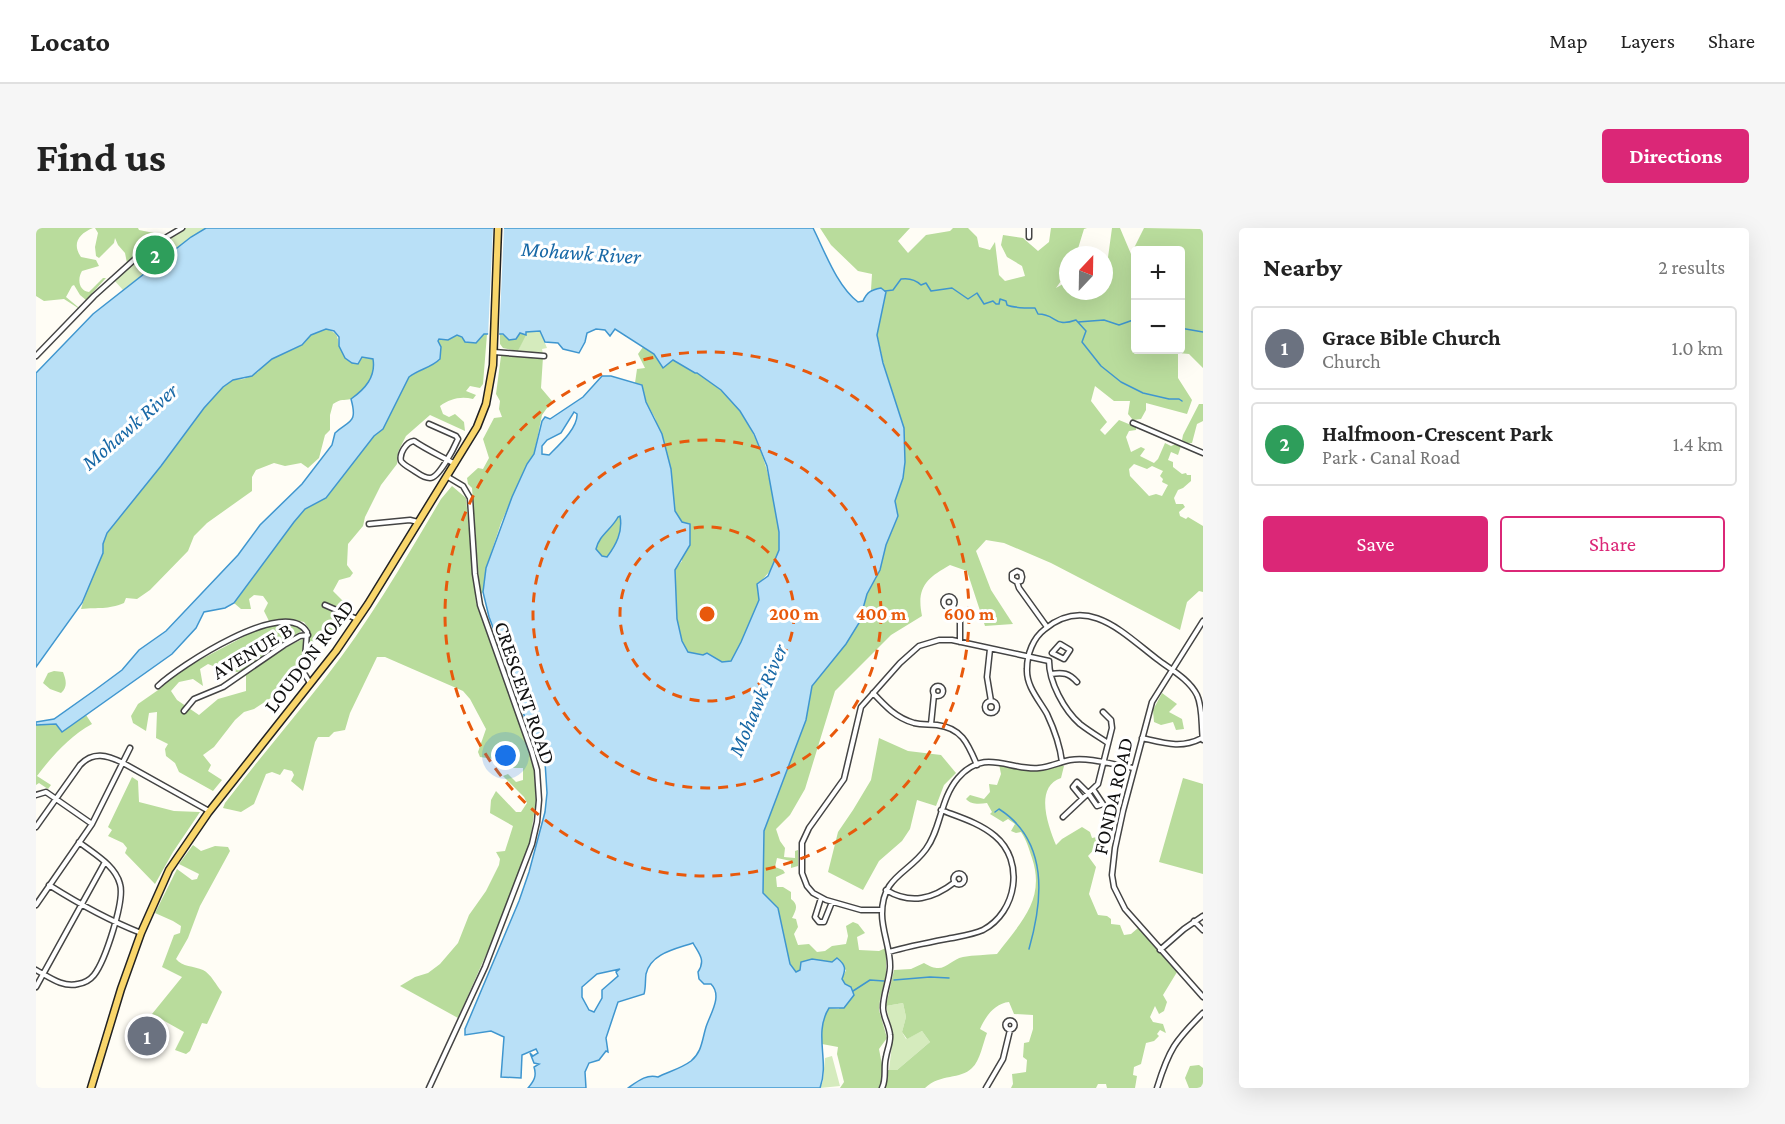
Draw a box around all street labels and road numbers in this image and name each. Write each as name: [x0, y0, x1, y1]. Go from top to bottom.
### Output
street label: LOUDON ROAD: [259, 595, 359, 717]
street label: AVENUE B: [208, 618, 296, 684]
street label: CRESCENT ROAD: [489, 618, 561, 768]
street label: FONDA ROAD: [1088, 735, 1138, 857]

